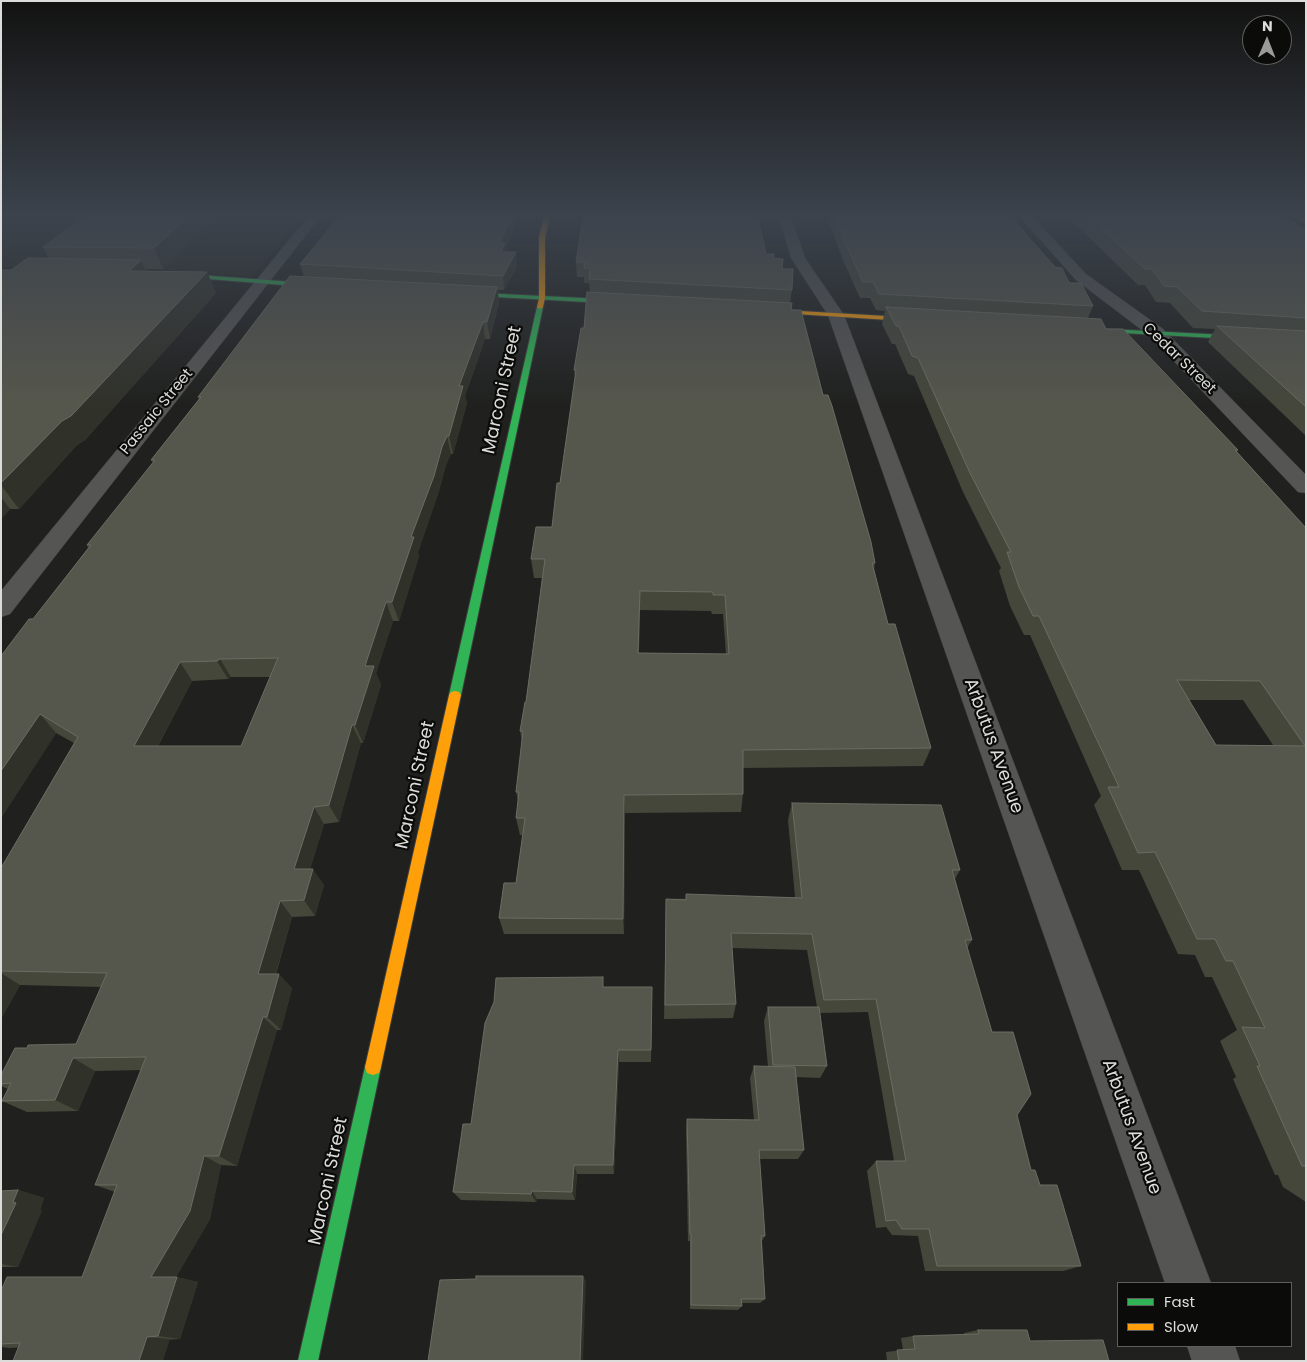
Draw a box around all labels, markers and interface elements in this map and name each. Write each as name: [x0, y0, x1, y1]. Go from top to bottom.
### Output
north arrow: [1242, 15, 1292, 65]
text: N: [1262, 16, 1273, 36]
street label: Cedar Street: [1139, 320, 1219, 398]
street label: Marconi Street: [479, 324, 527, 456]
street label: Passaic Street: [117, 365, 197, 459]
street label: Arbutus Avenue: [958, 675, 1028, 817]
street label: Marconi Street: [392, 719, 440, 851]
street label: Arbutus Avenue: [1096, 1056, 1166, 1198]
street label: Marconi Street: [305, 1115, 353, 1247]
legend: [1117, 1282, 1292, 1347]
text: Fast: [1164, 1291, 1195, 1312]
text: Slow: [1164, 1316, 1198, 1337]

